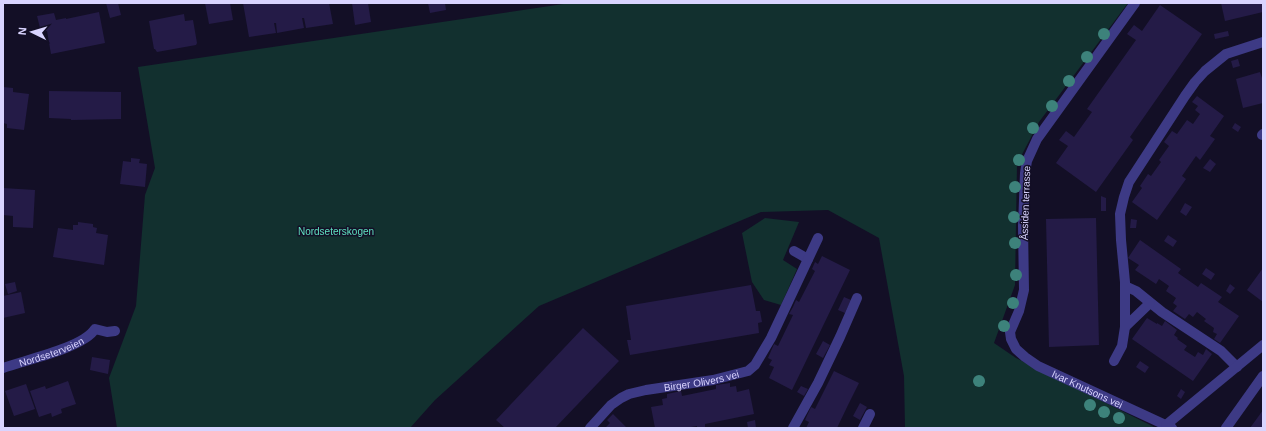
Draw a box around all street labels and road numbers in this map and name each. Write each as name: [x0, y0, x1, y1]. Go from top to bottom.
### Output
street label: Åssiden terrasse: [1018, 165, 1032, 240]
street label: Nordseterveien: [18, 335, 86, 369]
street label: Ivar Knutsons vei: [1050, 368, 1124, 410]
street label: Birger Olivers vei: [663, 369, 740, 393]

